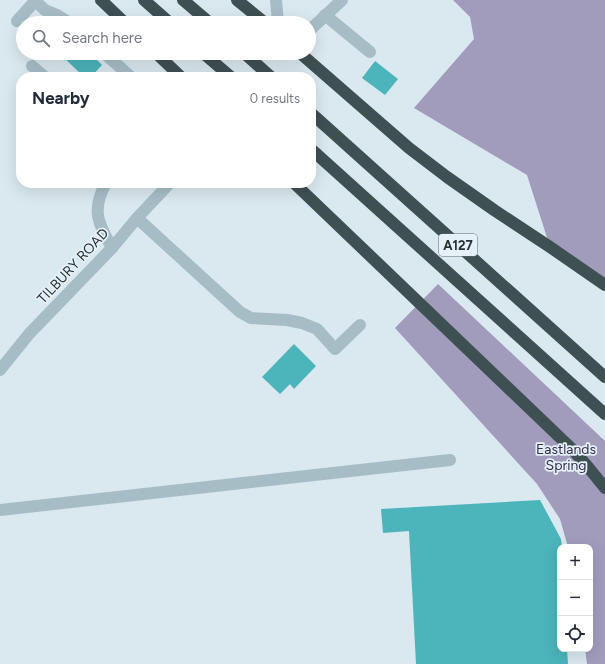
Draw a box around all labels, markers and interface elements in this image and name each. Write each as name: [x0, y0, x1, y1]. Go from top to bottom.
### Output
search box: [16, 16, 316, 60]
icon: search: [30, 27, 52, 49]
text: Search here: [62, 29, 142, 47]
text: Nearby: [32, 88, 90, 108]
text: 0 results: [250, 91, 300, 106]
street label: TILBURY ROAD: [34, 225, 112, 307]
road number: A127: [439, 234, 477, 256]
park label: Eastlands Spring: [536, 441, 596, 474]
map controls: [557, 544, 593, 652]
button: +: [557, 544, 593, 580]
button: −: [557, 580, 593, 616]
button: locate: [557, 616, 593, 652]

